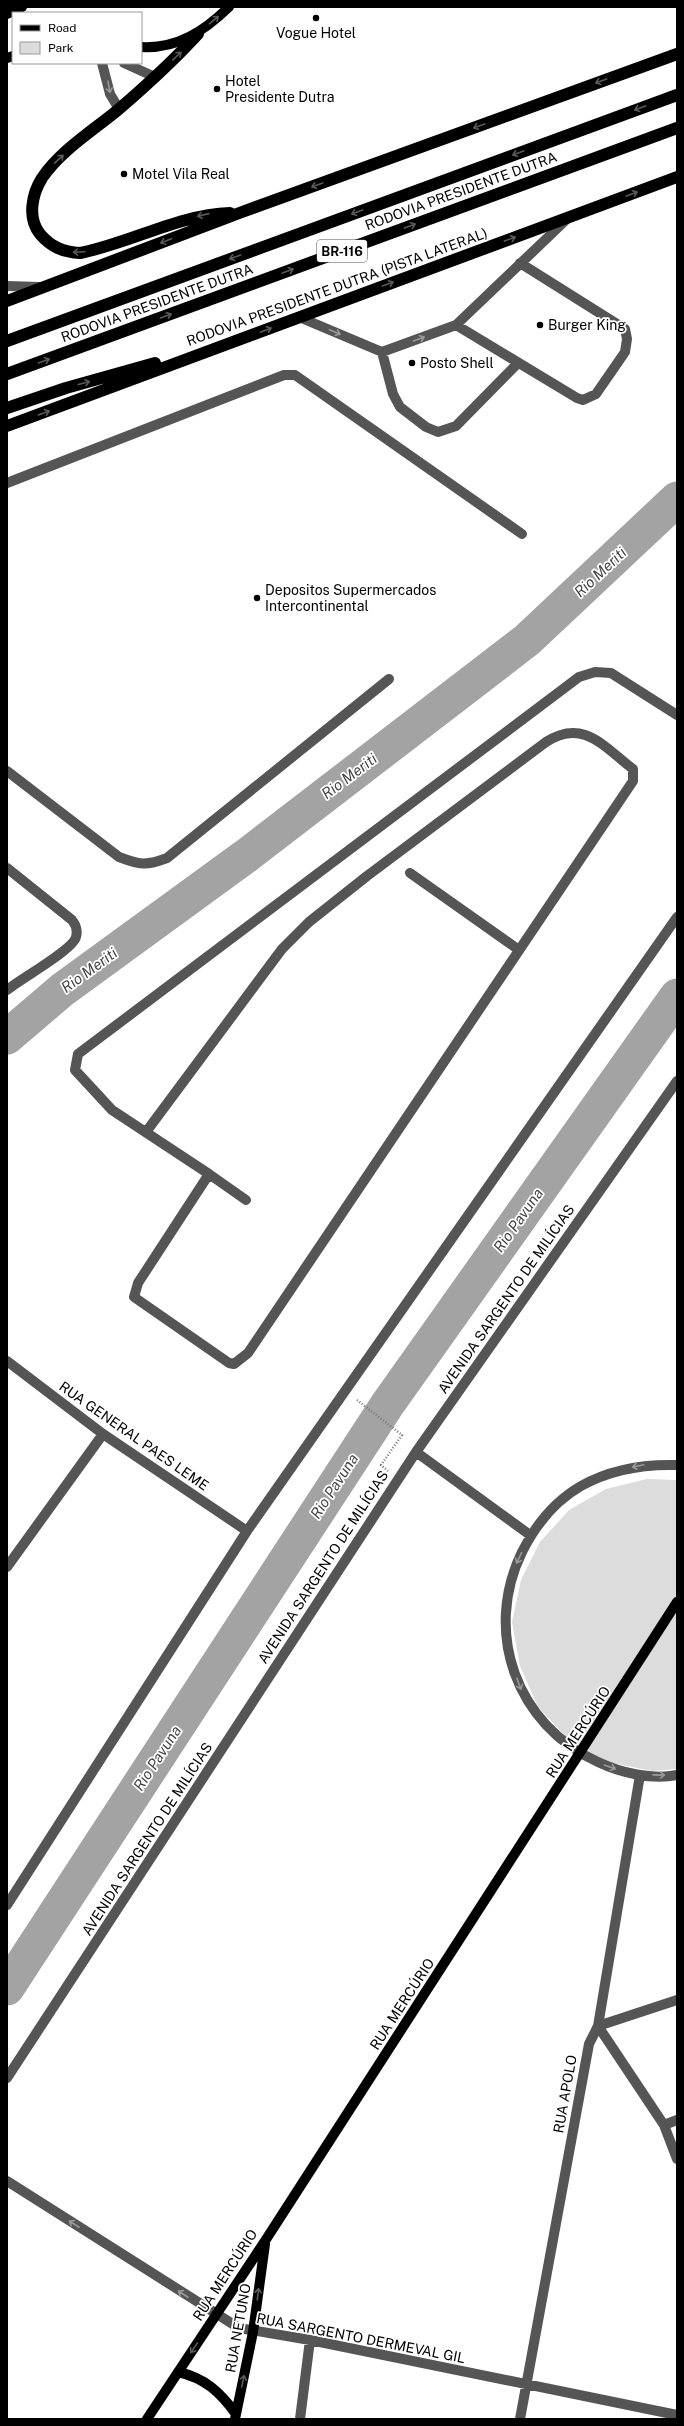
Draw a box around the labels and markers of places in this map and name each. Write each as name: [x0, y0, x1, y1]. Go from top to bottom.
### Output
marker: Vogue Hotel: [311, 13, 321, 23]
place label: Vogue Hotel: [276, 25, 356, 41]
place label: Hotel Presidente Dutra: [225, 73, 335, 105]
marker: Hotel Presidente Dutra: [212, 84, 222, 94]
place label: Motel Vila Real: [132, 166, 230, 182]
marker: Motel Vila Real: [119, 169, 129, 179]
place label: Burger King: [548, 317, 626, 333]
marker: Burger King: [535, 320, 545, 330]
place label: Posto Shell: [420, 355, 494, 371]
marker: Posto Shell: [407, 358, 417, 368]
place label: Depositos Supermercados Intercontinental: [265, 582, 436, 614]
marker: Depositos Supermercados Intercontinental: [252, 593, 262, 603]

